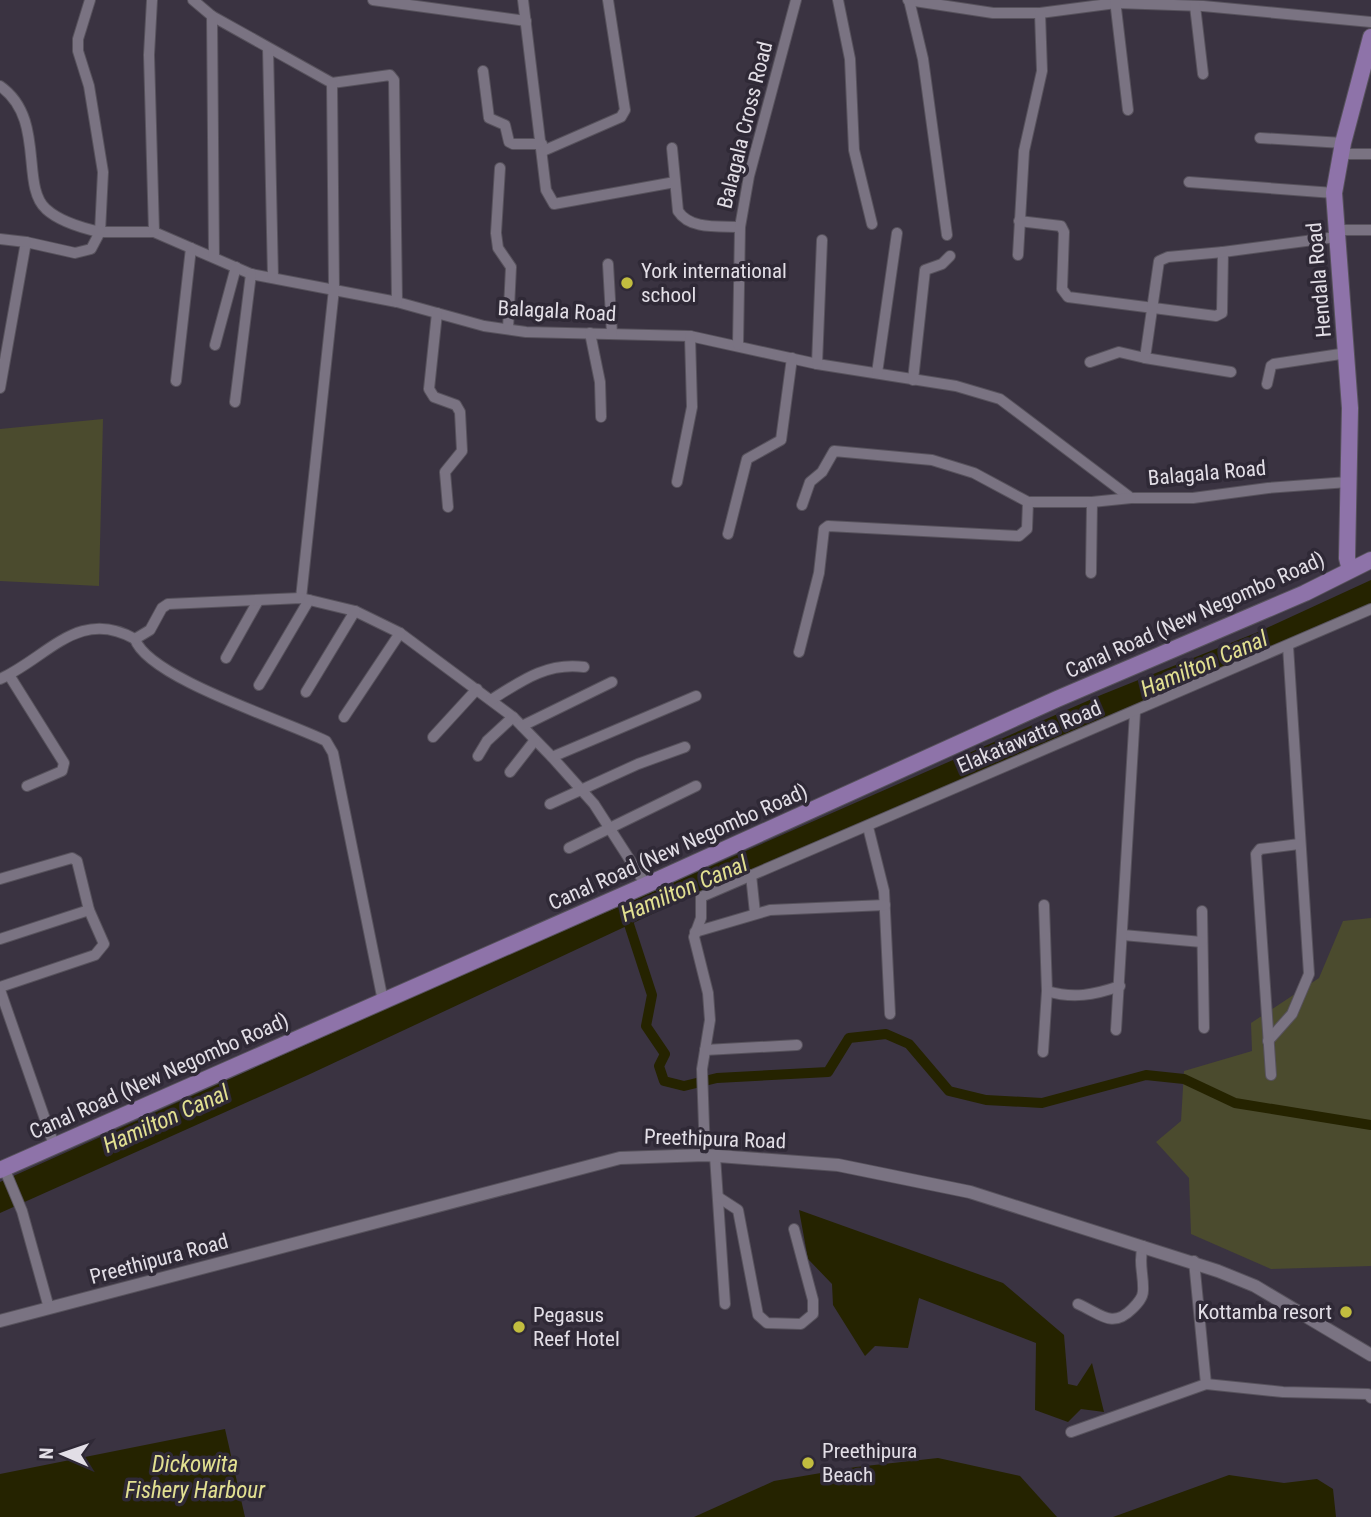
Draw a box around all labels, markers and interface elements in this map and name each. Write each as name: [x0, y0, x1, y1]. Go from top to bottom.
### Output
street label: Balagala Cross Road: [713, 39, 777, 211]
street label: Hendala Road: [1302, 221, 1336, 339]
place label: York international school: [641, 259, 787, 307]
marker: York international school: [619, 275, 635, 291]
street label: Balagala Road: [497, 296, 617, 326]
street label: Balagala Road: [1147, 456, 1267, 490]
street label: Canal Road (New Negombo Road): [1062, 547, 1328, 683]
water label: Hamilton Canal: [1137, 625, 1272, 703]
street label: Elakatawatta Road: [953, 696, 1105, 778]
street label: Canal Road (New Negombo Road): [545, 779, 811, 915]
water label: Hamilton Canal: [617, 850, 752, 928]
street label: Canal Road (New Negombo Road): [26, 1008, 292, 1144]
water label: Hamilton Canal: [99, 1079, 234, 1159]
street label: Preethipura Road: [643, 1125, 787, 1153]
street label: Preethipura Road: [87, 1229, 231, 1289]
place label: Kottamba resort: [1197, 1300, 1332, 1324]
place label: Pegasus Reef Hotel: [533, 1303, 620, 1351]
marker: Kottamba resort: [1338, 1304, 1354, 1320]
marker: Pegasus Reef Hotel: [511, 1319, 527, 1335]
north arrow: [28, 1419, 98, 1489]
place label: Preethipura Beach: [822, 1439, 917, 1487]
text: N: [35, 1447, 58, 1460]
water label: Dickowita Fishery Harbour: [125, 1451, 266, 1504]
marker: Preethipura Beach: [800, 1455, 816, 1471]

